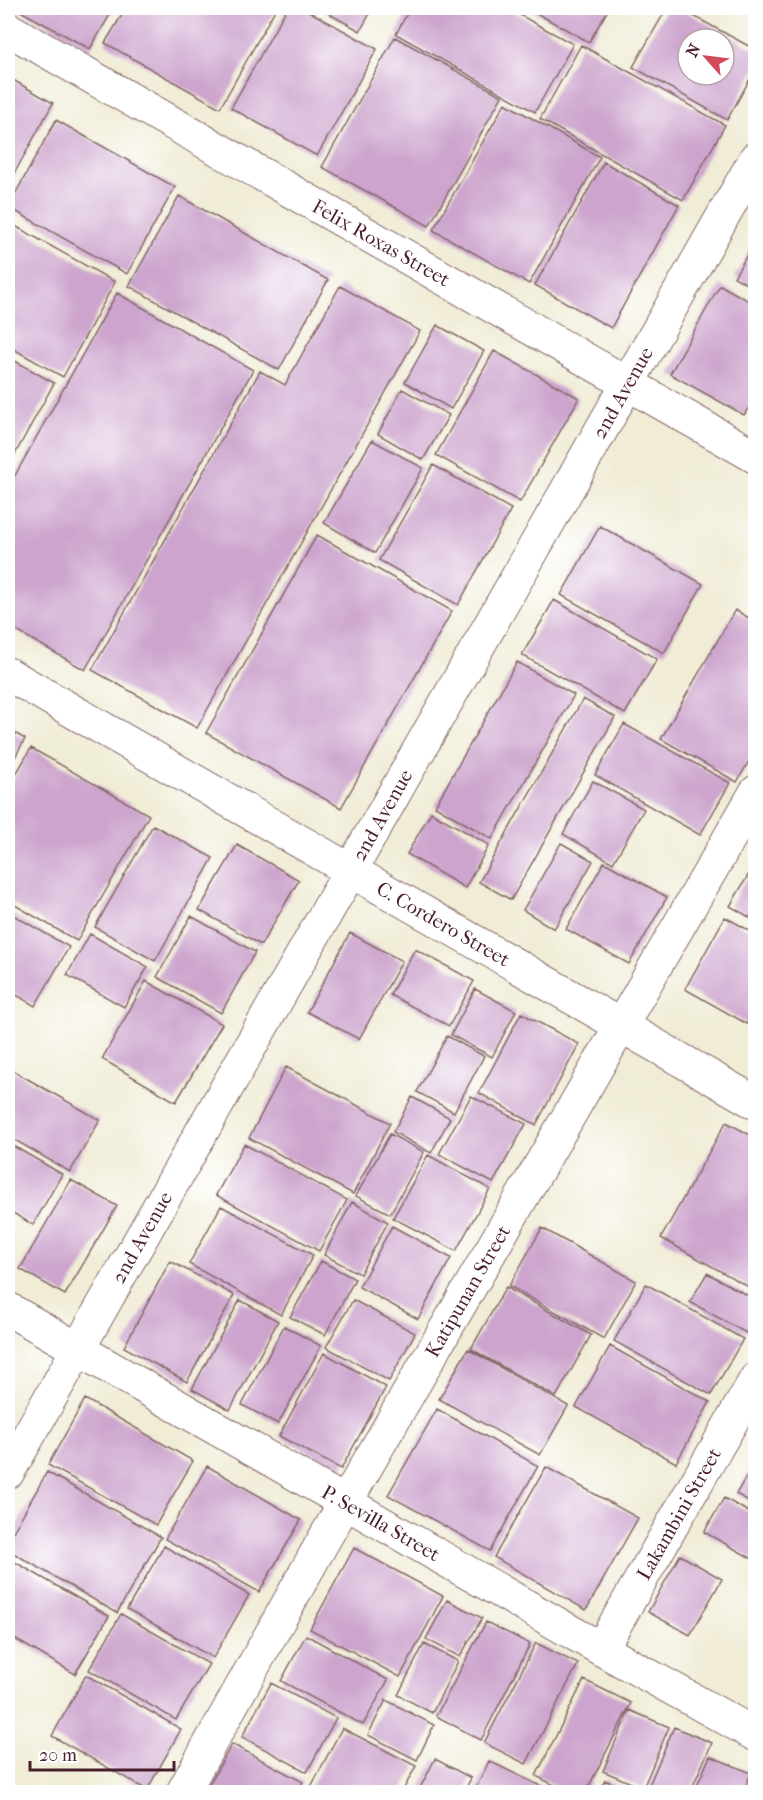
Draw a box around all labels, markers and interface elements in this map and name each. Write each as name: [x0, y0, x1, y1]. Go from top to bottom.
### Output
north arrow: [676, 27, 736, 87]
text: N: [682, 40, 705, 60]
street label: Felix Roxas Street: [308, 194, 454, 291]
street label: 2nd Avenue: [587, 343, 658, 442]
street label: 2nd Avenue: [347, 765, 417, 865]
street label: C. Cordero Street: [373, 877, 514, 971]
street label: 2nd Avenue: [106, 1187, 177, 1287]
street label: Katipunan Street: [420, 1221, 515, 1361]
street label: Lakambini Street: [632, 1444, 726, 1584]
street label: P. Sevilla Street: [318, 1480, 444, 1566]
scale bar: [30, 1734, 174, 1772]
text: 20 m: [39, 1745, 77, 1766]

